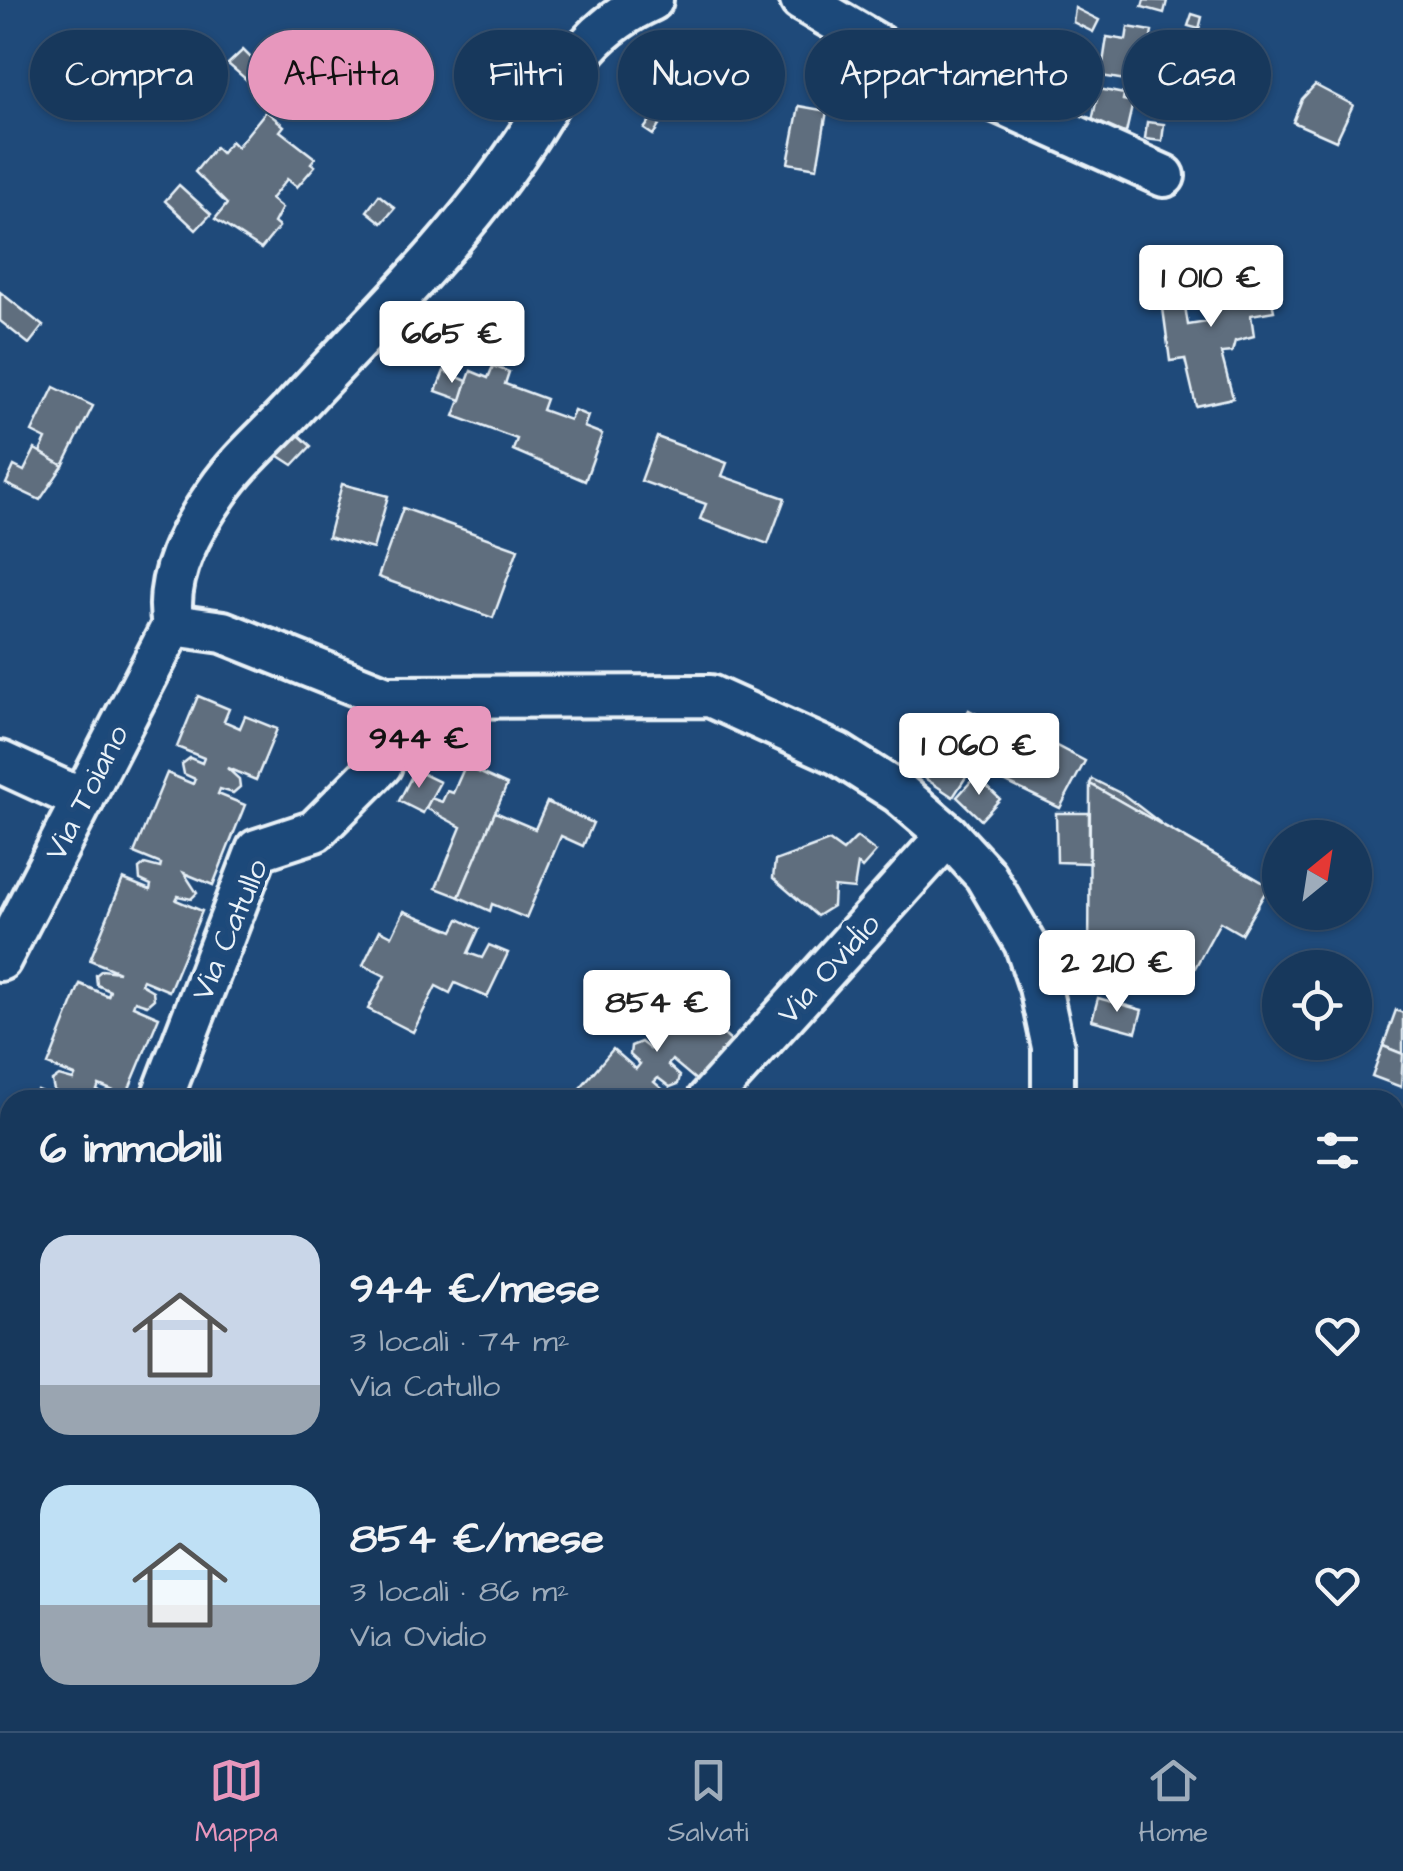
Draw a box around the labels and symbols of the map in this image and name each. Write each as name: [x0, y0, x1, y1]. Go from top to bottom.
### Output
pin: 1 010 €: [1119, 245, 1303, 330]
pin: 665 €: [382, 301, 522, 386]
pin: 944 €: [349, 706, 489, 791]
pin: 1 060 €: [887, 713, 1071, 798]
street label: Via Toiano: [34, 717, 140, 869]
north arrow: [1262, 820, 1372, 930]
street label: Via Catullo: [180, 852, 280, 1008]
street label: Via Ovidio: [767, 903, 891, 1035]
pin: 2 210 €: [1025, 930, 1209, 1015]
pin: 854 €: [587, 970, 727, 1055]

